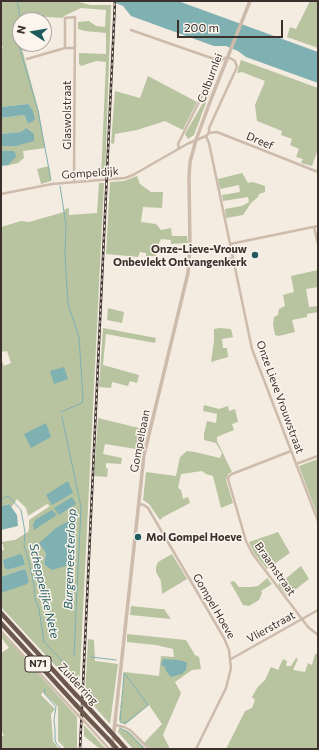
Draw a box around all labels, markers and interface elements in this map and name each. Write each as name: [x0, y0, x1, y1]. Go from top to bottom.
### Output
north arrow: [12, 12, 52, 52]
scale bar: [179, 12, 285, 38]
text: 200 m: [184, 20, 219, 34]
text: N: [14, 24, 28, 35]
street label: Colburnlei: [195, 52, 225, 104]
street label: Glaswolstraat: [60, 80, 74, 150]
street label: Dreef: [244, 129, 276, 153]
street label: Gompeldijk: [61, 164, 119, 182]
place label: Onze-Lieve-Vrouw Onbevlekt Ontvangenkerk: [113, 242, 247, 268]
marker: Onze-Lieve-Vrouw Onbevlekt Ontvangenkerk: [250, 250, 260, 260]
street label: Onze Lieve Vrouwstraat: [253, 339, 307, 455]
street label: Gompelbaan: [127, 408, 153, 474]
water label: Burgemeesterloop: [61, 508, 79, 610]
place label: Mol Gompel Hoeve: [146, 530, 242, 544]
marker: Mol Gompel Hoeve: [133, 532, 143, 542]
street label: Braamstraat: [252, 540, 298, 598]
water label: Scheppelijke Nete: [26, 542, 62, 640]
street label: Gompel Hoeve: [190, 571, 238, 641]
street label: Vlierstraat: [245, 608, 297, 646]
road number: N71: [25, 656, 51, 672]
street label: Zuiderring: [55, 660, 101, 708]

